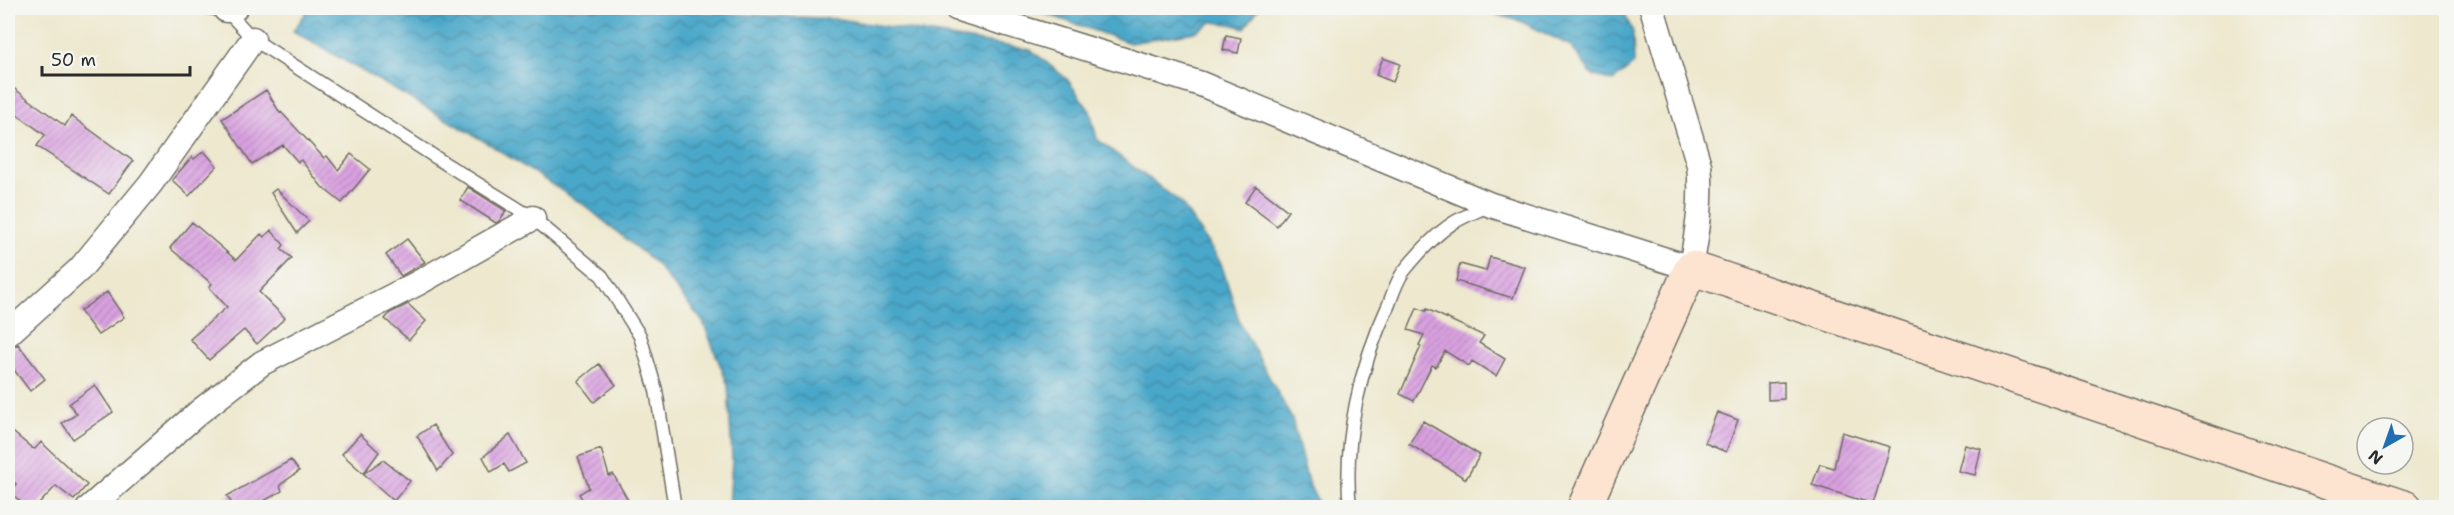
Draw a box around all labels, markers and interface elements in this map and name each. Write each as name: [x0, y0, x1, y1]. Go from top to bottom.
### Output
scale bar: [42, 39, 190, 77]
text: 50 m: [51, 48, 96, 72]
north arrow: [2355, 416, 2415, 476]
text: N: [2364, 445, 2387, 469]

